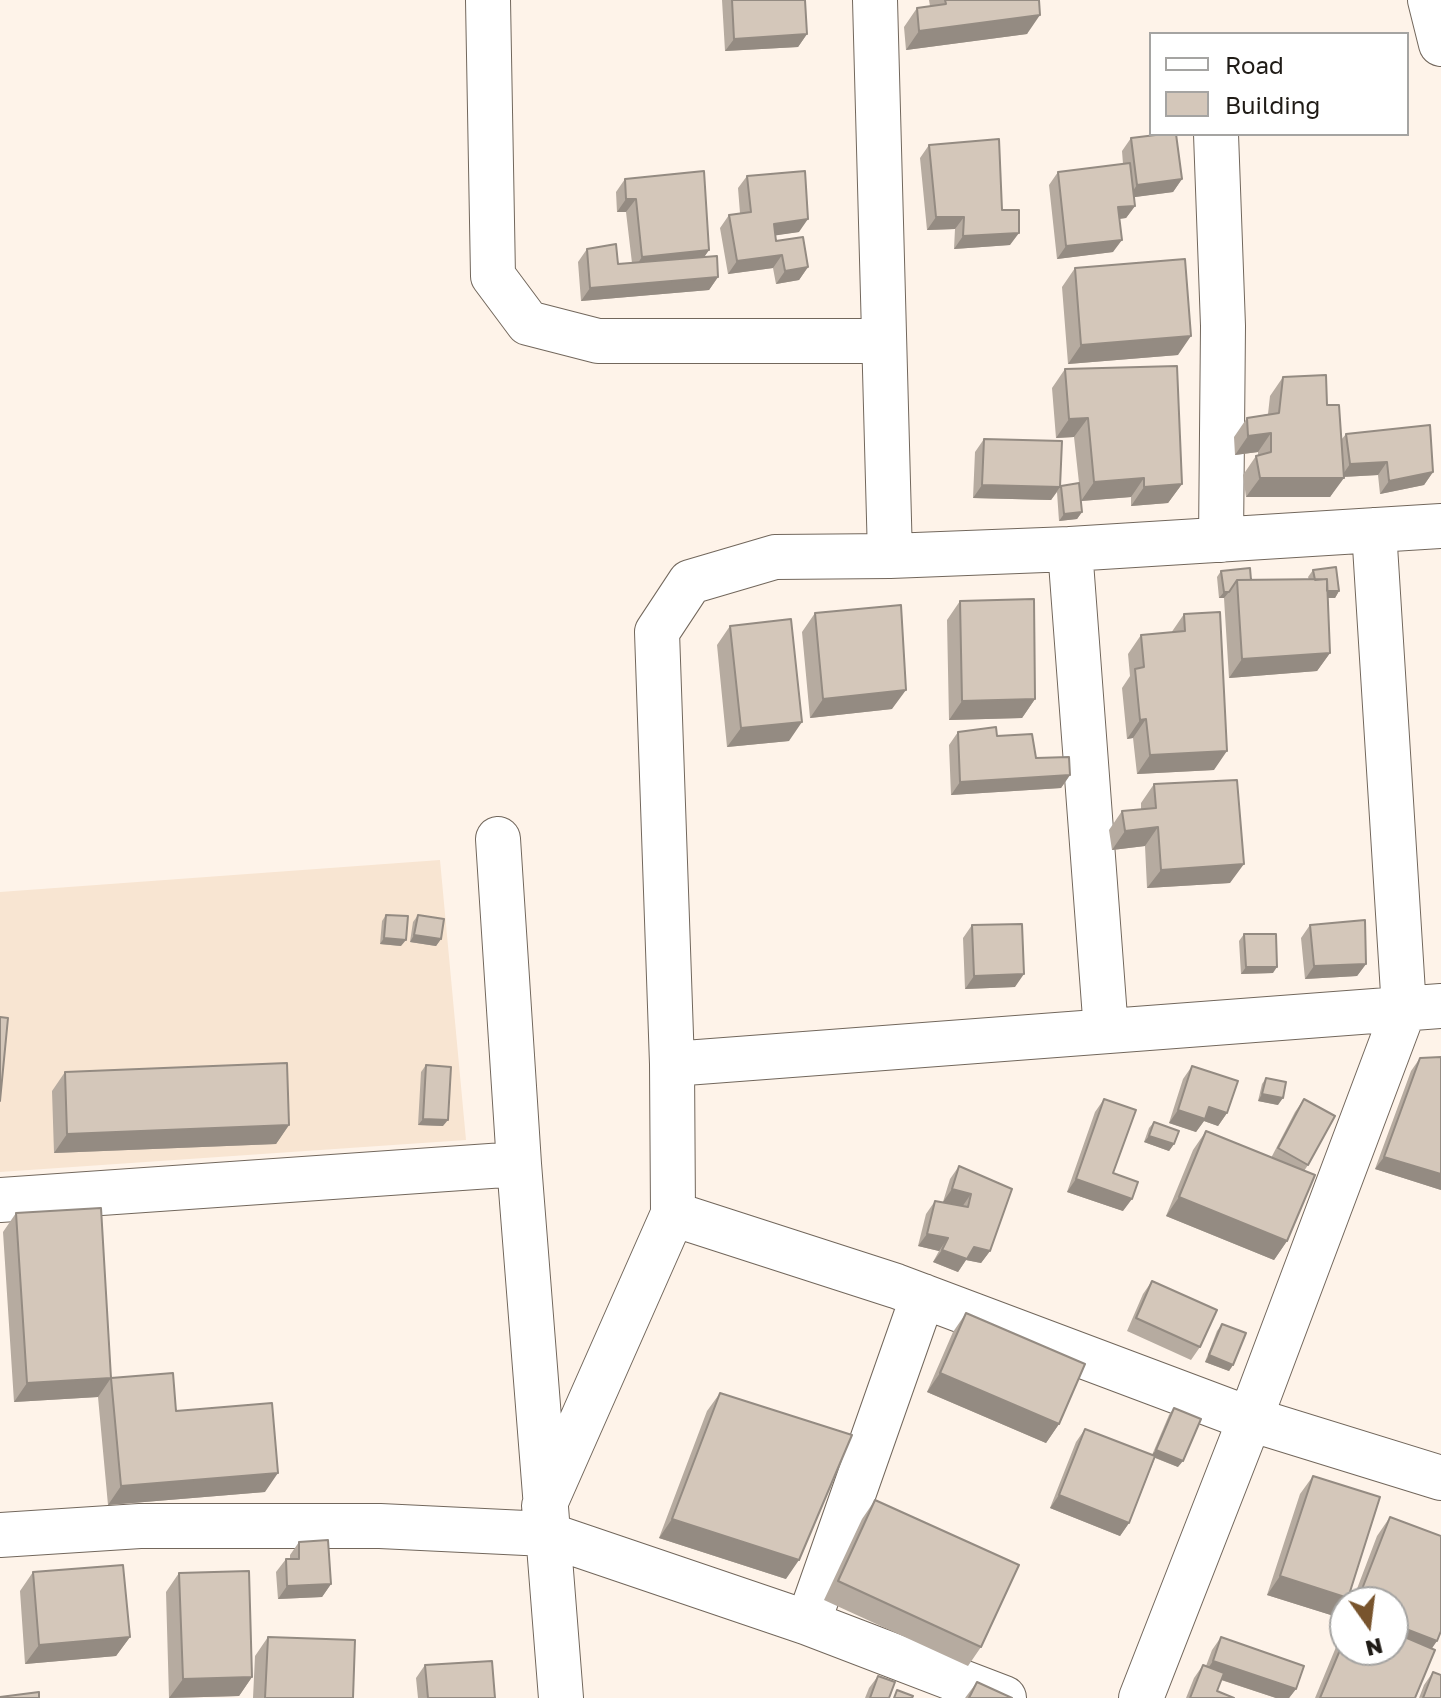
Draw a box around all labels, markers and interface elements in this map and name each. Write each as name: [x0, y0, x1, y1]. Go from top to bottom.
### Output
legend: [1149, 32, 1409, 136]
text: Road: [1225, 50, 1284, 79]
text: Building: [1225, 90, 1320, 119]
north arrow: [1329, 1586, 1409, 1666]
text: N: [1363, 1633, 1386, 1663]

